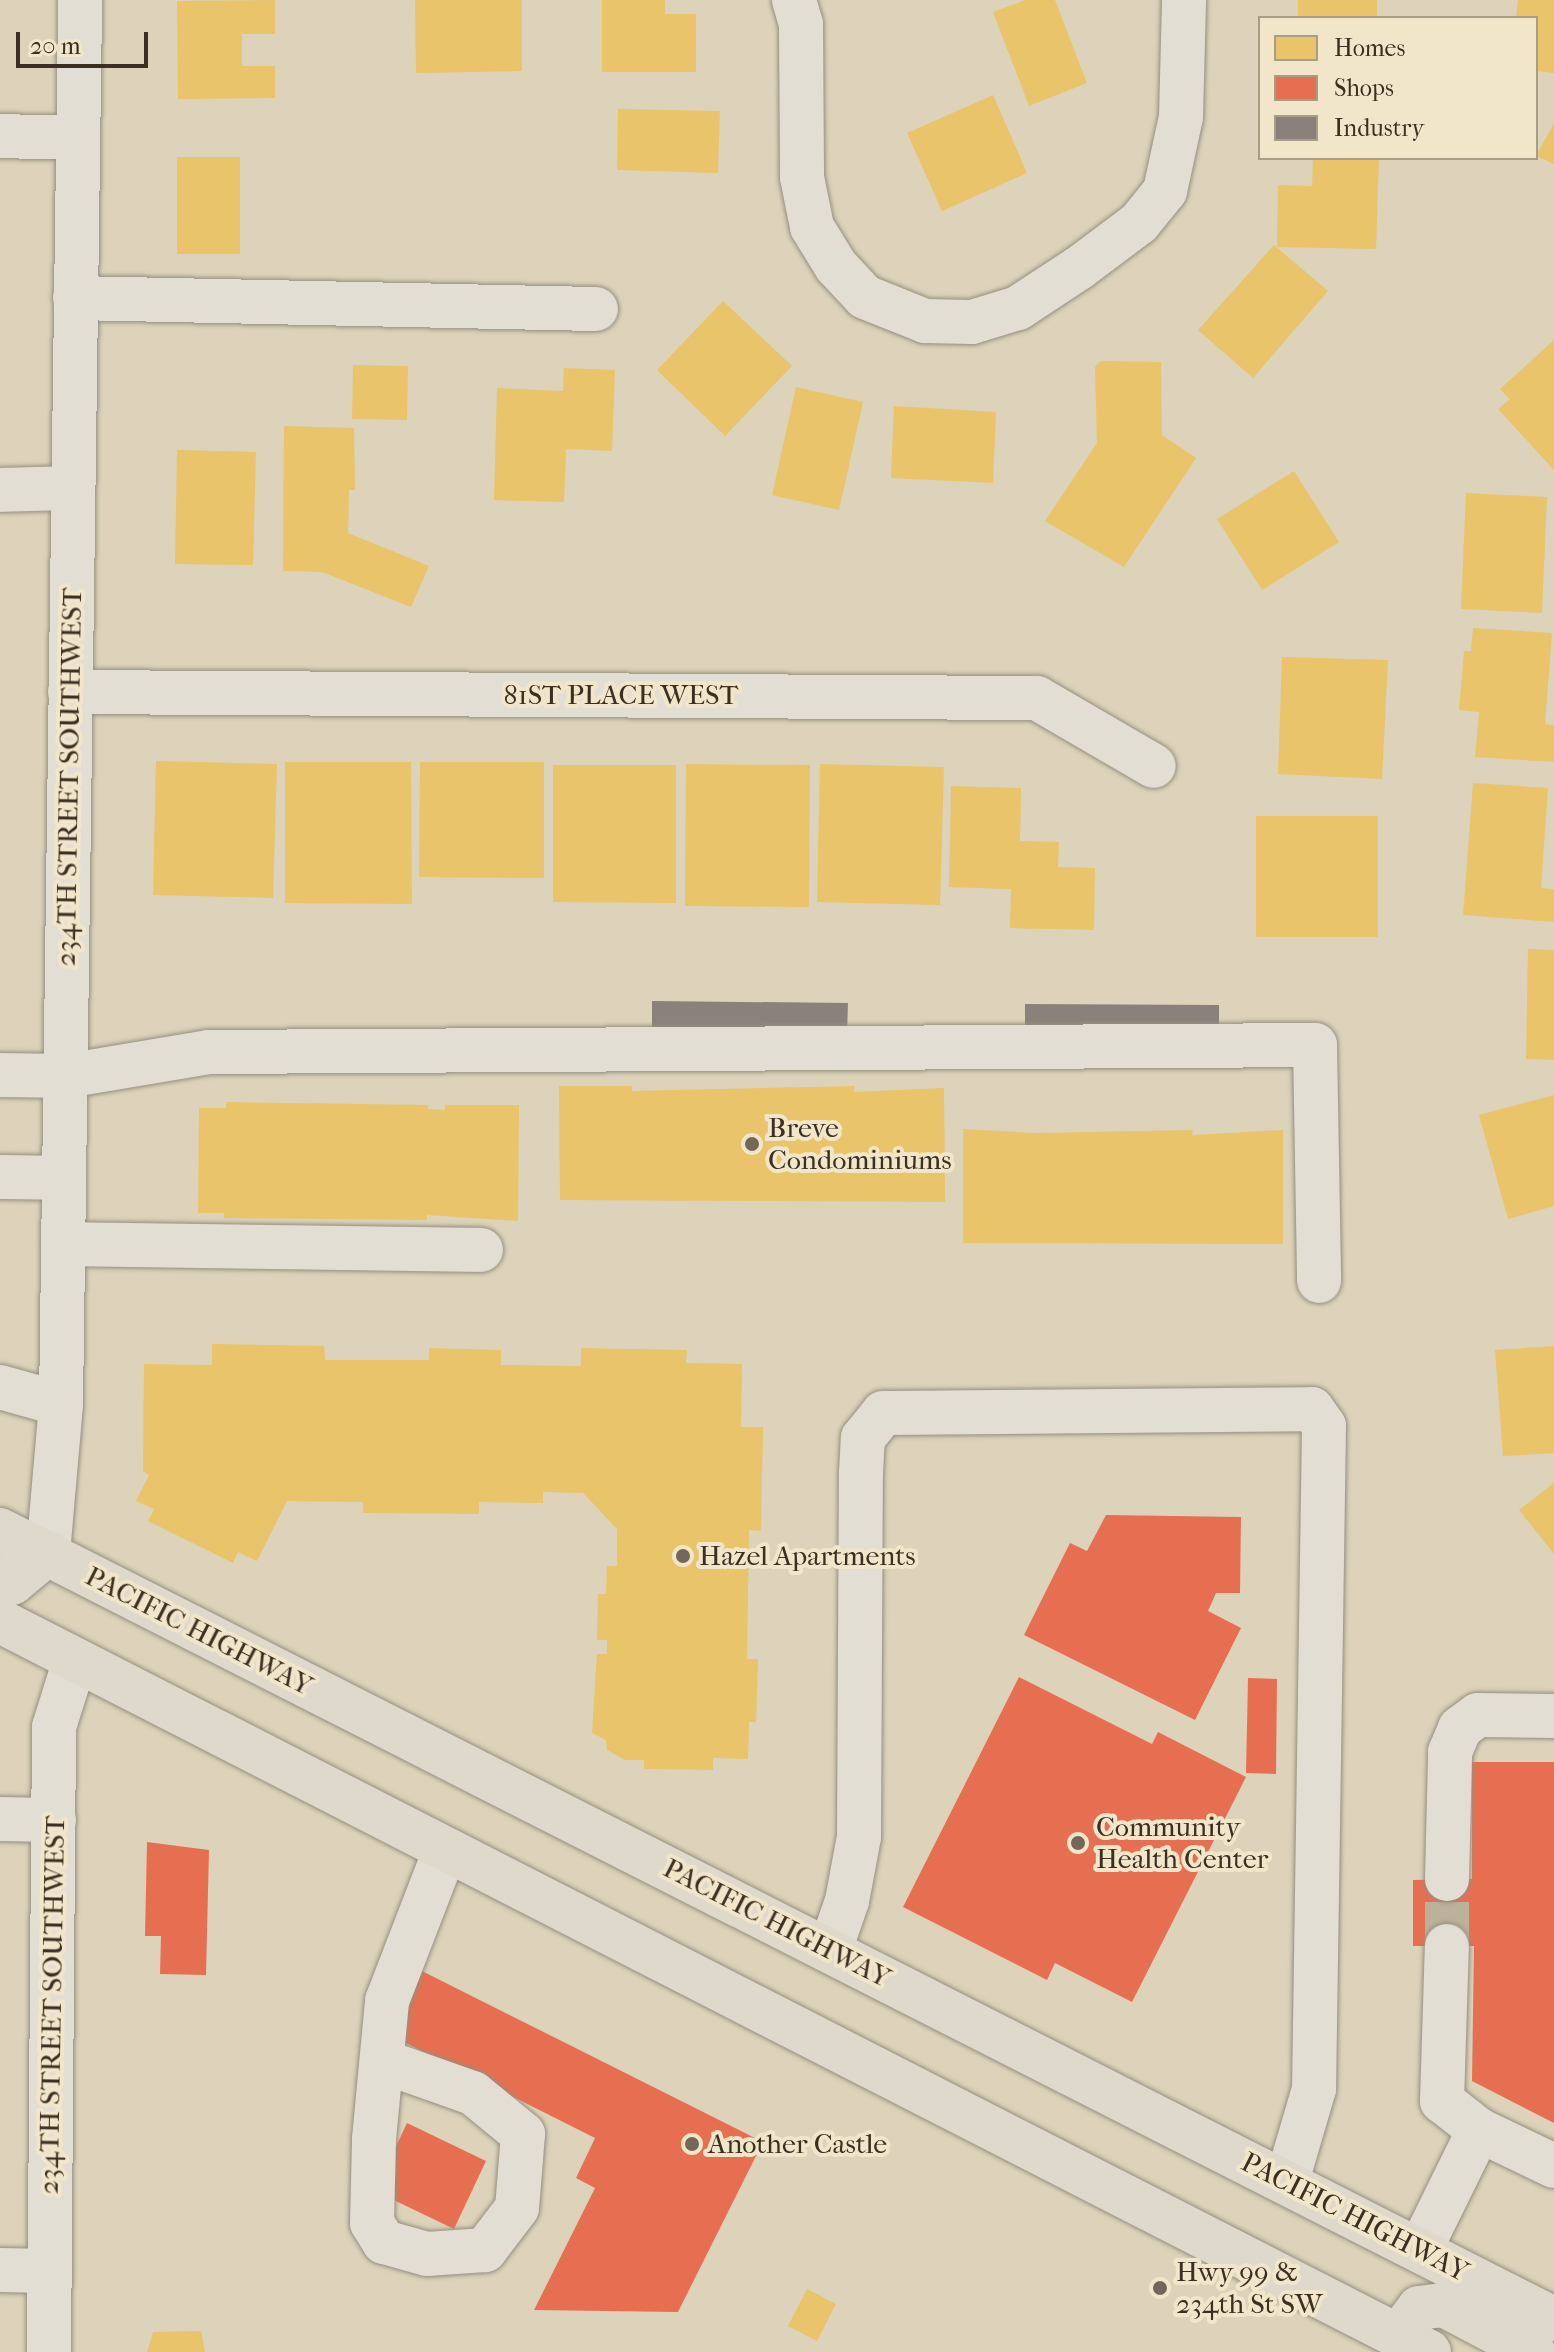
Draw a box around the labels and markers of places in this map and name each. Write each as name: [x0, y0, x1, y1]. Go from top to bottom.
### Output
place label: Breve Condominiums: [768, 1111, 952, 1177]
marker: Breve Condominiums: [743, 1135, 761, 1153]
place label: Hazel Apartments: [699, 1539, 916, 1573]
marker: Hazel Apartments: [674, 1547, 692, 1565]
place label: Community Health Center: [1096, 1810, 1268, 1876]
marker: Community Health Center: [1067, 1832, 1089, 1854]
place label: Another Castle: [708, 2127, 887, 2161]
marker: Another Castle: [683, 2135, 701, 2153]
place label: Hwy 99 & 234th St SW: [1176, 2255, 1323, 2321]
marker: Hwy 99 & 234th St SW: [1151, 2279, 1169, 2297]

